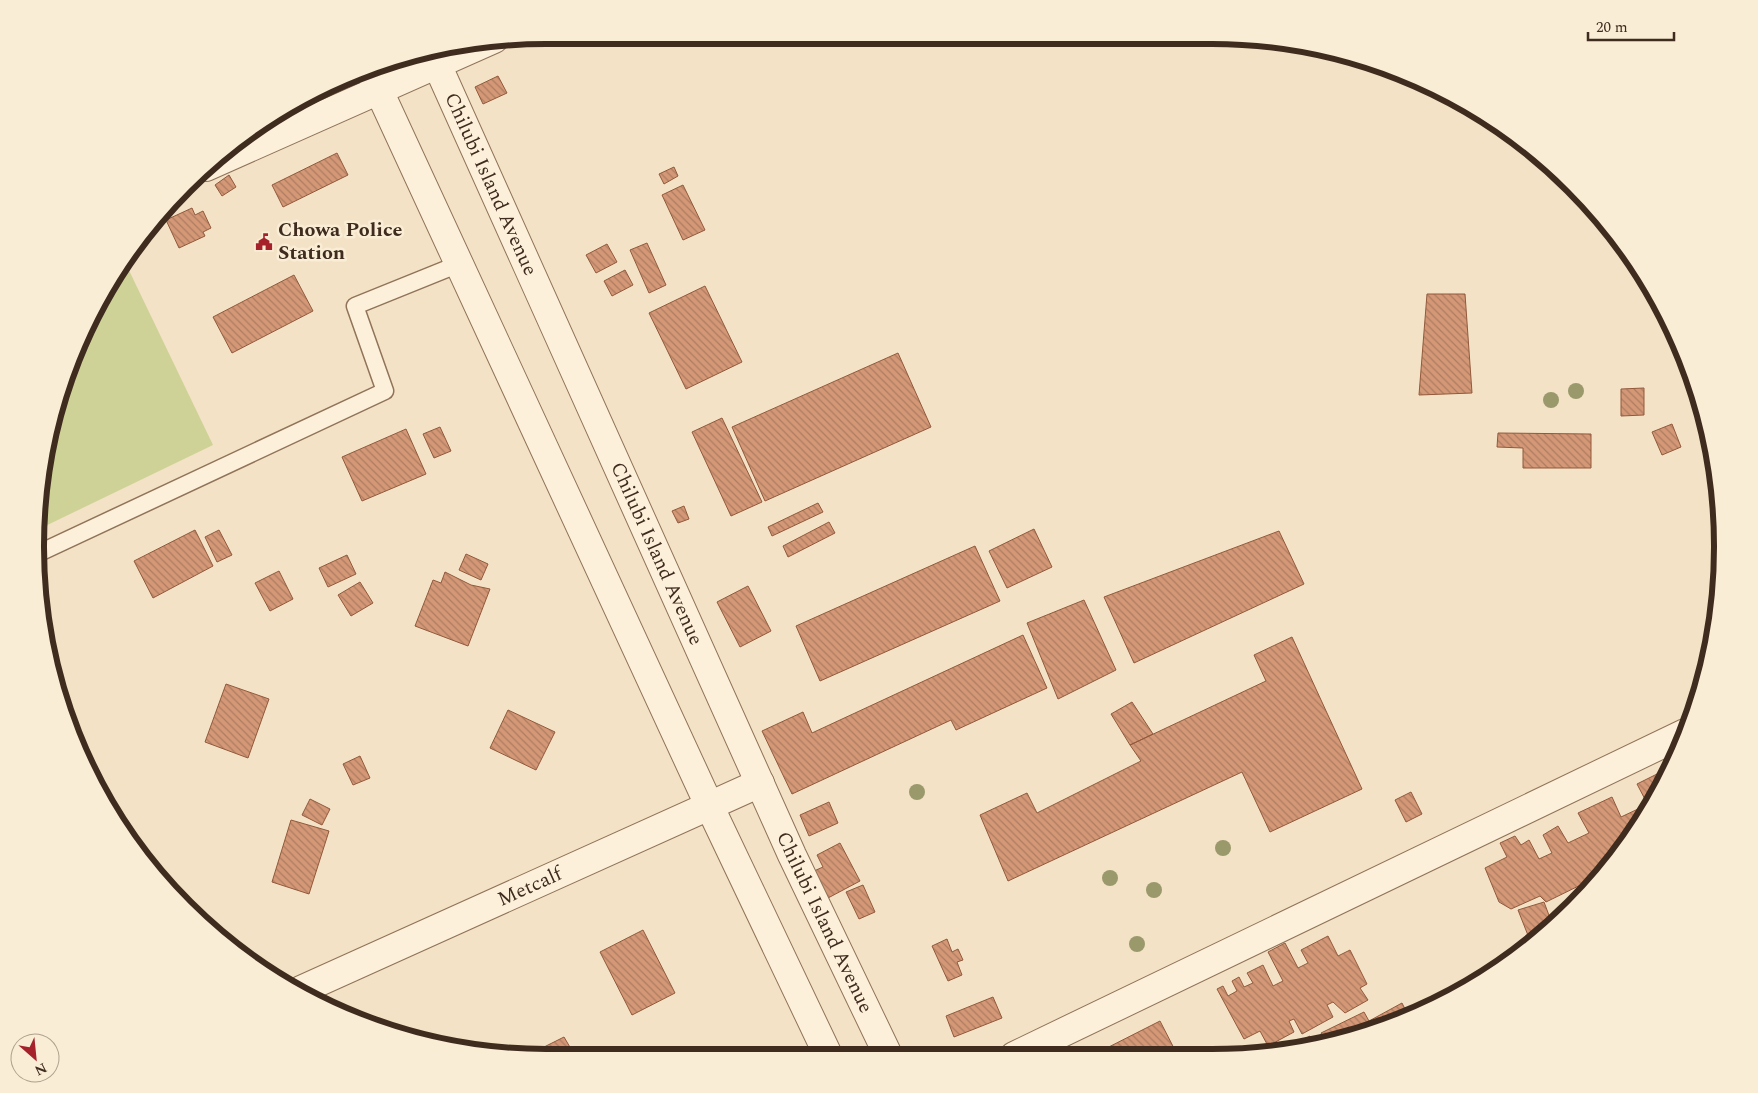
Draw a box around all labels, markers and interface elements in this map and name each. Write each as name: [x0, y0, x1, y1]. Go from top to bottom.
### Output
scale bar: [1588, 10, 1674, 42]
text: 20 m: [1596, 16, 1628, 39]
street label: Chilubi Island Avenue: [437, 88, 545, 281]
place label: Chowa Police Station: [278, 215, 402, 268]
public building icon: Chowa Police Station: [254, 232, 274, 252]
street label: Chilubi Island Avenue: [602, 457, 711, 650]
street label: Chilubi Island Avenue: [768, 827, 881, 1018]
street label: Metcalf: [493, 858, 569, 914]
north arrow: [10, 1033, 60, 1083]
text: N: [31, 1057, 51, 1081]

